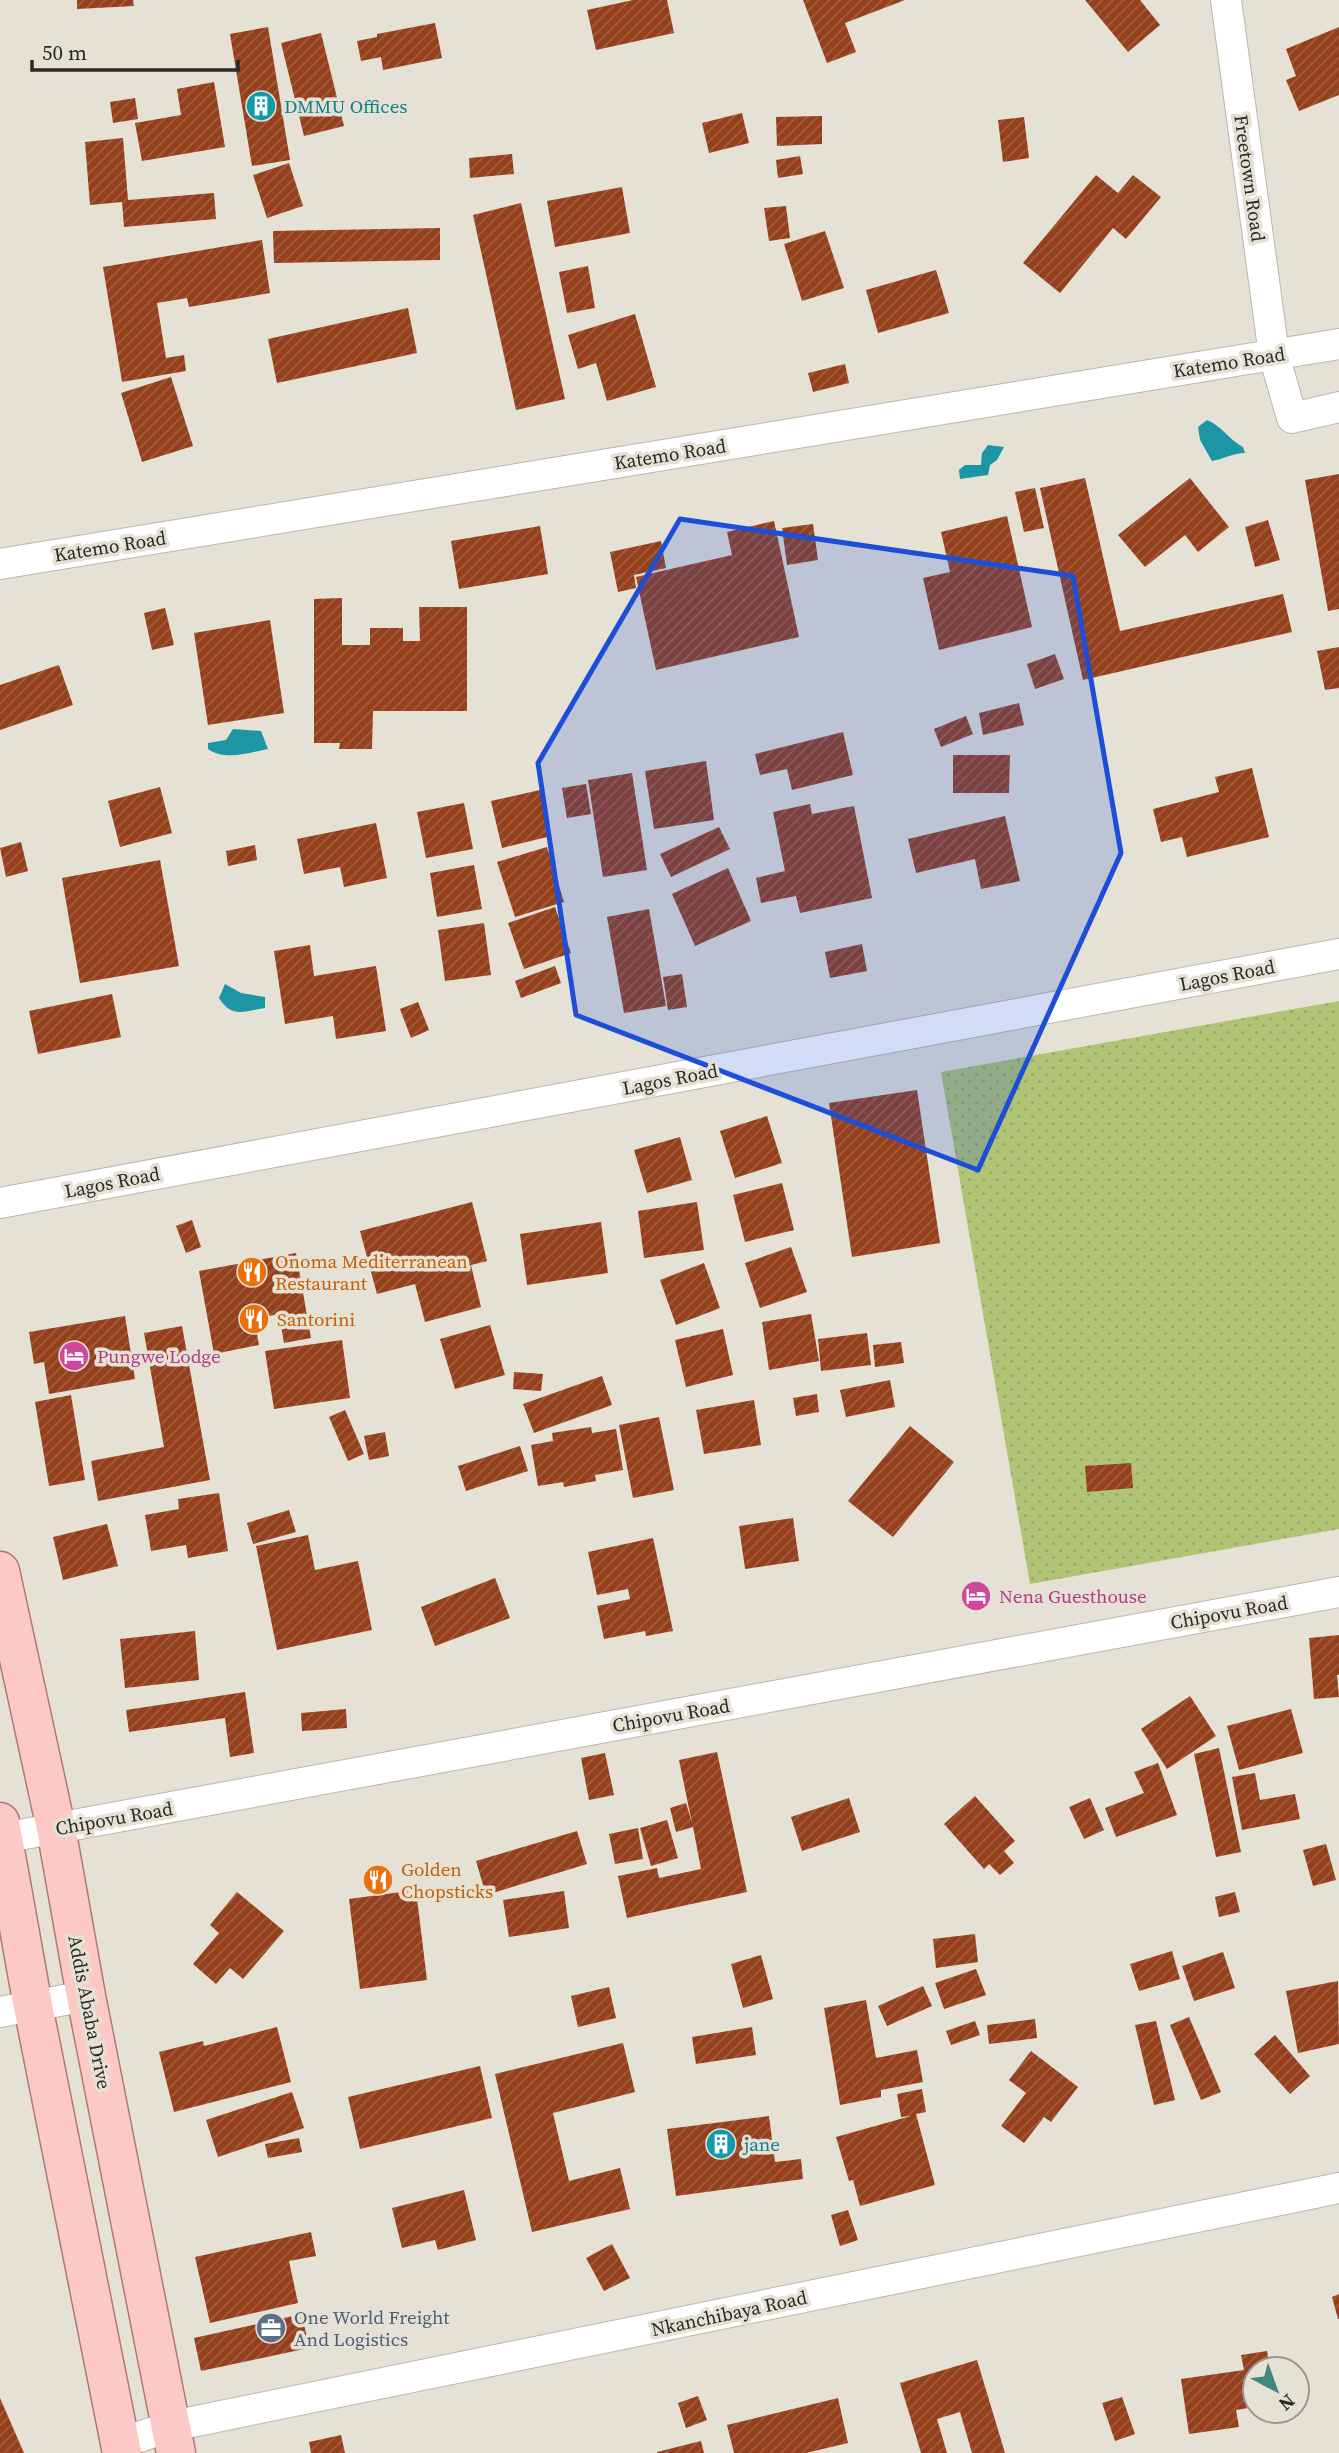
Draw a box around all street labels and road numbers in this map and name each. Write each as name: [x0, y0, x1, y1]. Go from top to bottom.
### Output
street label: Freetown Road: [1228, 113, 1272, 243]
street label: Katemo Road: [1171, 340, 1287, 384]
street label: Katemo Road: [612, 432, 728, 476]
street label: Katemo Road: [52, 524, 168, 568]
street label: Lagos Road: [1177, 953, 1277, 997]
street label: Lagos Road: [620, 1057, 720, 1101]
street label: Lagos Road: [62, 1160, 162, 1204]
street label: Chipovu Road: [1168, 1589, 1290, 1635]
street label: Chipovu Road: [610, 1692, 732, 1738]
street label: Chipovu Road: [53, 1795, 175, 1841]
street label: Addis Ababa Drive: [62, 1933, 118, 2091]
street label: Nkanchibaya Road: [649, 2284, 809, 2342]

